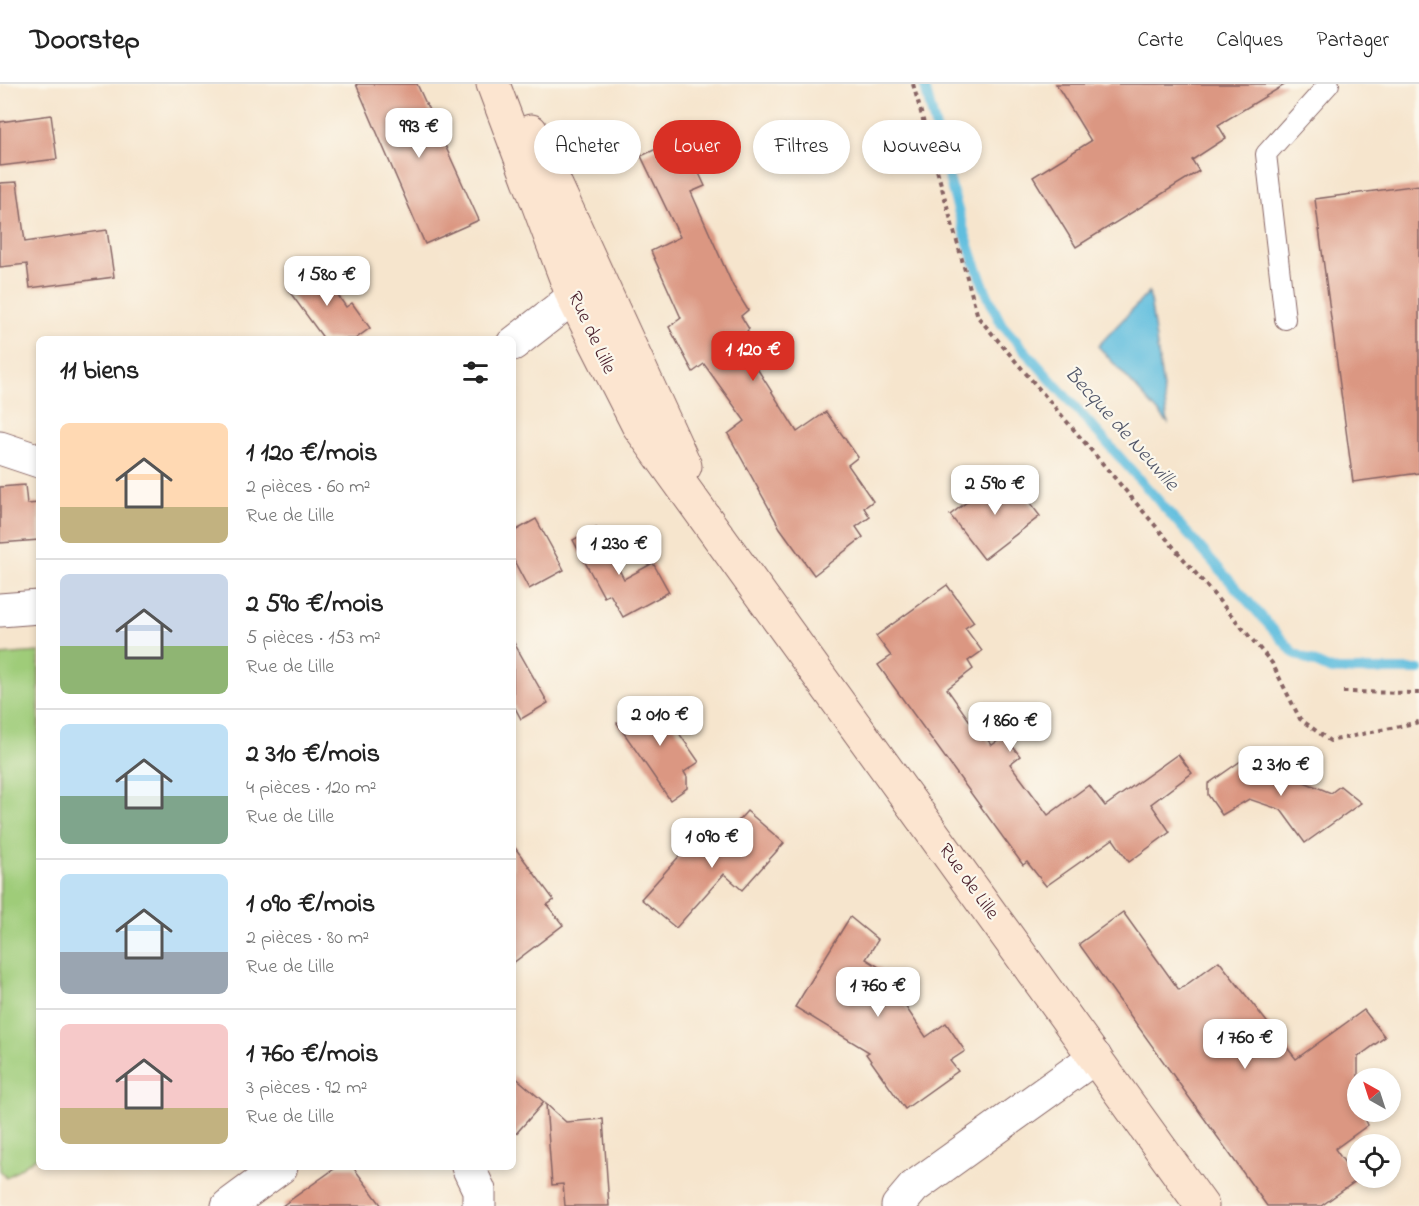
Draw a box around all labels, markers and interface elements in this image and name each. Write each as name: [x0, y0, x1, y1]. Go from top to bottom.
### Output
text: Doorstep: [30, 21, 140, 62]
text: Carte: [1137, 26, 1183, 56]
text: Calques: [1216, 26, 1283, 56]
text: Partager: [1316, 26, 1389, 56]
pin: 993 €: [377, 108, 461, 159]
text: 993 €: [399, 113, 439, 142]
chip: Acheter: [534, 120, 641, 174]
chip: Louer: [653, 120, 741, 174]
chip: Filtres: [753, 120, 850, 174]
chip: Nouveau: [862, 120, 982, 174]
pin: 1 580 €: [272, 256, 382, 307]
text: 1 580 €: [298, 261, 356, 290]
street label: Rue de Lille: [559, 287, 623, 379]
pin: 1 120 €: [698, 331, 808, 382]
text: 1 120 €: [725, 336, 781, 365]
text: 11 biens: [60, 353, 139, 391]
icon: filters: [459, 356, 492, 389]
water label: Becque de Neuville: [1057, 360, 1186, 499]
text: 1 120 €/mois: [246, 435, 377, 473]
icon: home: [108, 447, 180, 519]
pin: 2 590 €: [940, 465, 1050, 516]
text: 2 590 €: [965, 470, 1025, 499]
text: 2 pièces · 60 m²: [246, 473, 371, 502]
text: Rue de Lille: [246, 502, 334, 531]
pin: 1 230 €: [564, 525, 674, 576]
text: 1 230 €: [590, 530, 648, 559]
text: 2 590 €/mois: [246, 586, 384, 624]
icon: home: [108, 598, 180, 670]
text: 5 pièces · 153 m²: [246, 624, 381, 653]
text: Rue de Lille: [246, 653, 334, 682]
pin: 2 010 €: [605, 696, 715, 747]
text: 2 010 €: [631, 701, 689, 730]
pin: 1 860 €: [955, 702, 1065, 753]
text: 1 860 €: [982, 707, 1038, 736]
text: 2 310 €/mois: [246, 736, 380, 774]
pin: 2 310 €: [1226, 746, 1336, 797]
icon: home: [108, 748, 180, 820]
text: 2 310 €: [1252, 751, 1310, 780]
text: 4 pièces · 120 m²: [246, 774, 376, 803]
text: Rue de Lille: [246, 803, 334, 832]
pin: 1 090 €: [657, 818, 767, 869]
text: 1 090 €: [685, 823, 739, 852]
street label: Rue de Lille: [930, 838, 1006, 926]
text: 1 090 €/mois: [246, 886, 375, 924]
icon: home: [108, 898, 180, 970]
text: 2 pièces · 80 m²: [246, 924, 369, 953]
text: Rue de Lille: [246, 953, 334, 982]
pin: 1 760 €: [823, 967, 933, 1018]
text: 1 760 €: [850, 972, 906, 1001]
pin: 1 760 €: [1190, 1019, 1300, 1070]
text: 1 760 €: [1217, 1024, 1273, 1053]
text: 1 760 €/mois: [246, 1036, 378, 1074]
icon: home: [108, 1048, 180, 1120]
north arrow: [1347, 1068, 1401, 1122]
map controls: [1347, 1068, 1401, 1188]
text: 3 pièces · 92 m²: [246, 1074, 367, 1103]
text: Rue de Lille: [246, 1103, 334, 1132]
button: locate: [1347, 1134, 1401, 1188]

